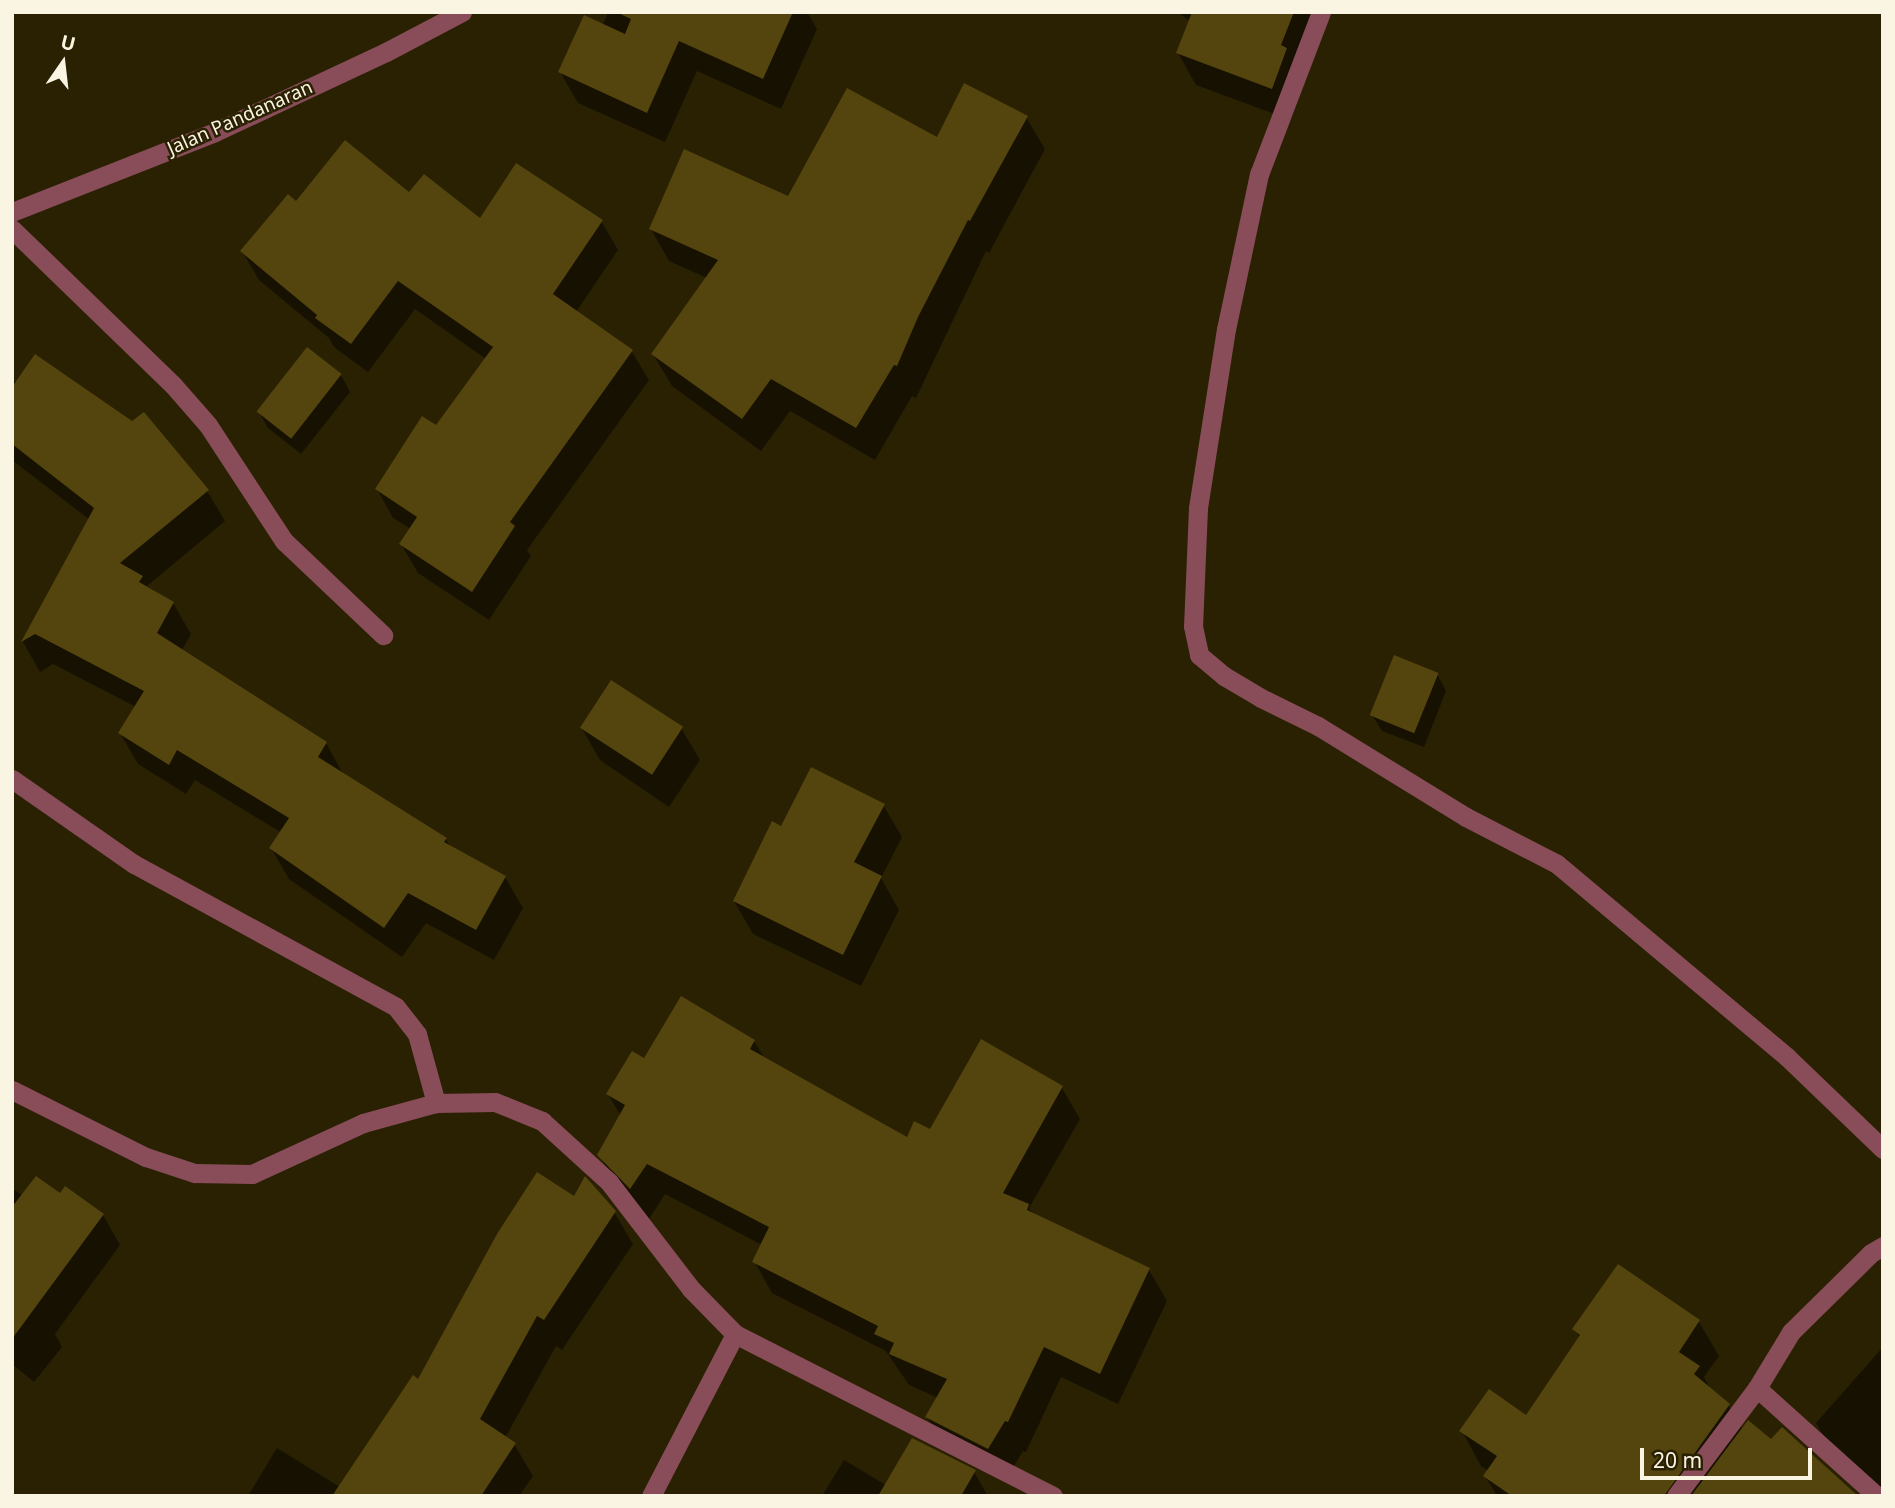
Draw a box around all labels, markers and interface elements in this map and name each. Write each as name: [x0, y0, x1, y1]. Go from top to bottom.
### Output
north arrow: [28, 28, 98, 98]
text: U: [58, 28, 78, 57]
street label: Jalan Pandanaran: [164, 76, 316, 160]
scale bar: [1643, 1434, 1814, 1478]
text: 20 m: [1653, 1446, 1702, 1474]

